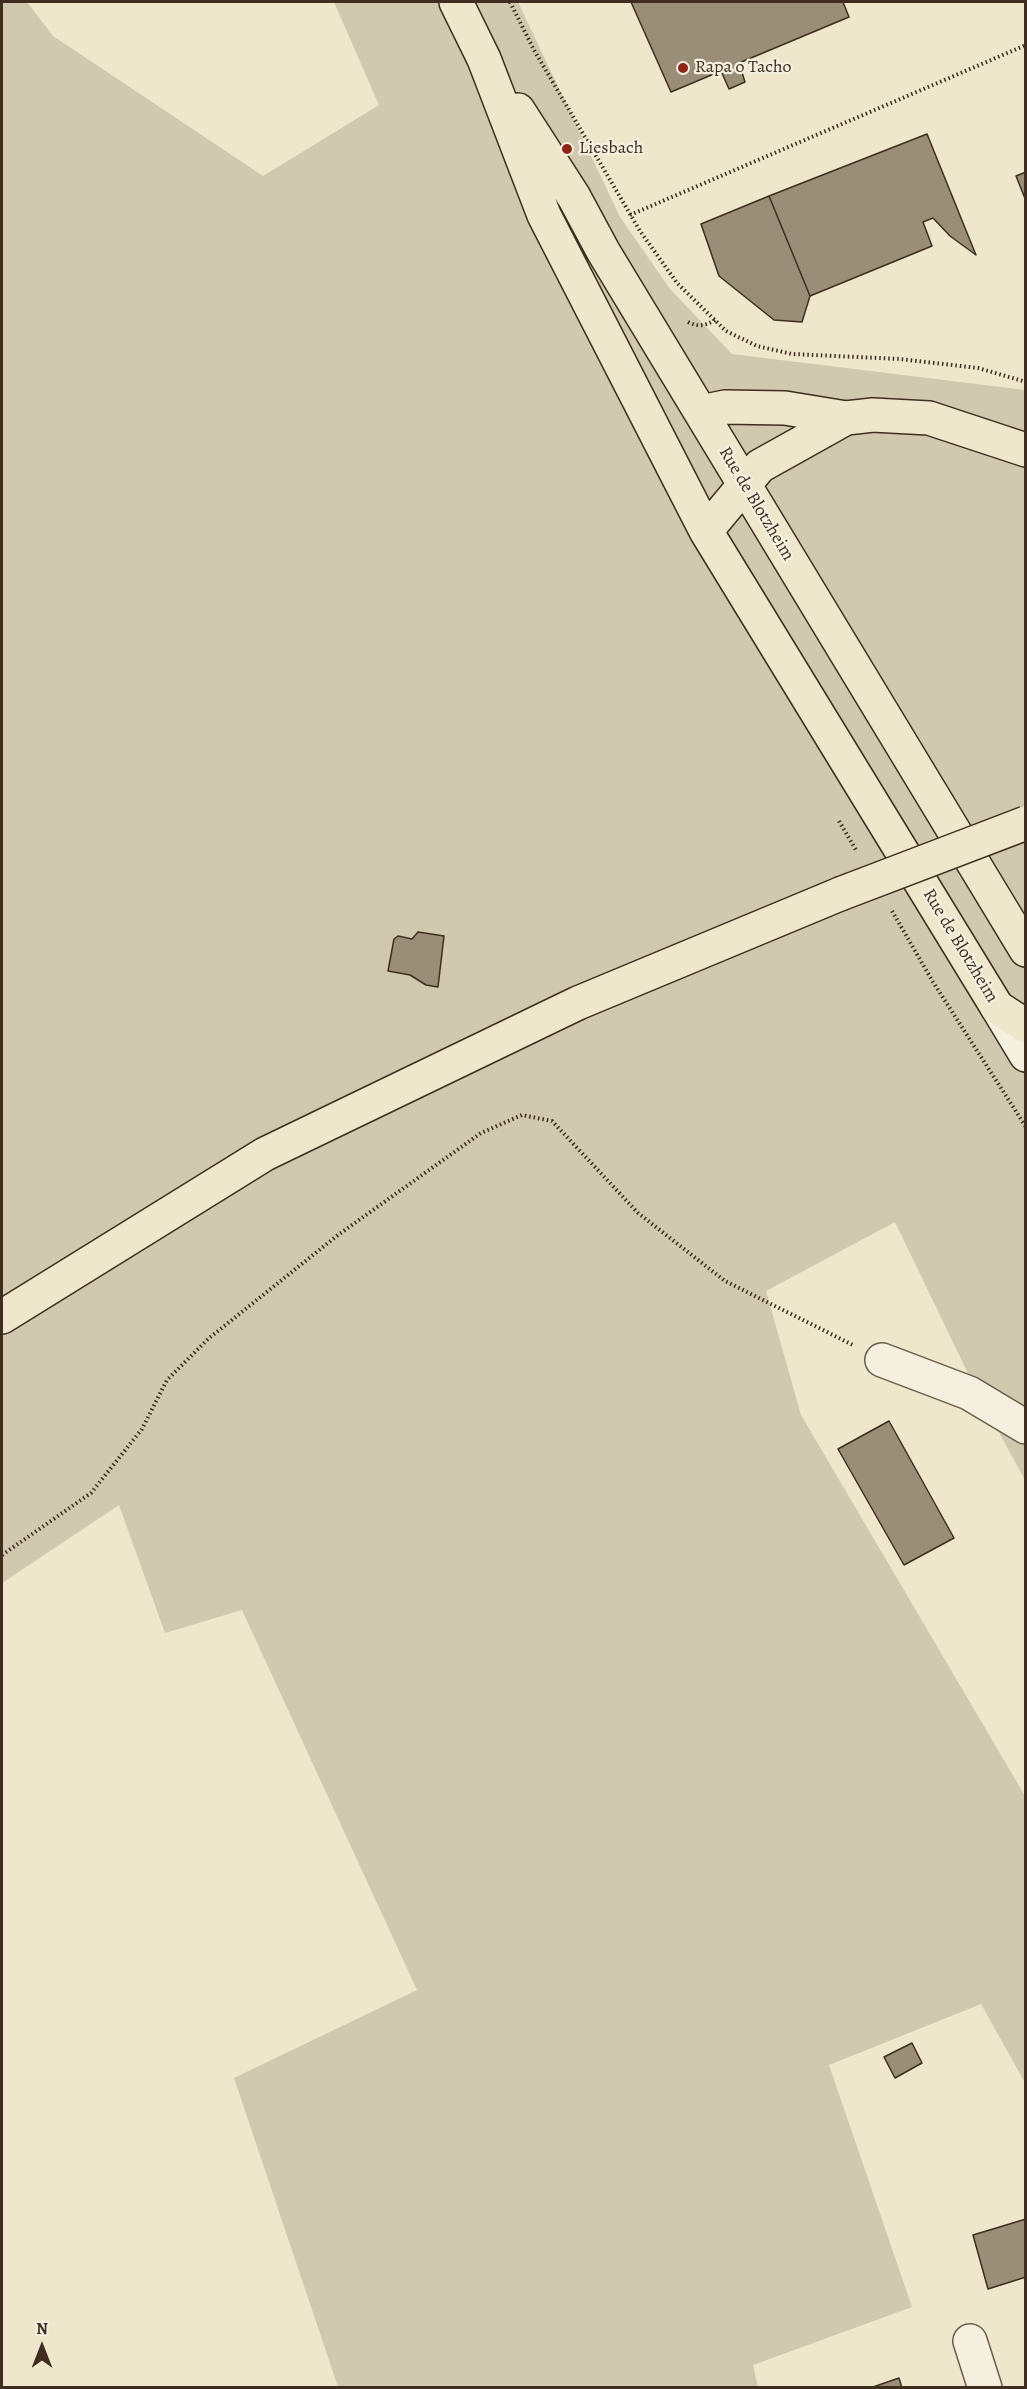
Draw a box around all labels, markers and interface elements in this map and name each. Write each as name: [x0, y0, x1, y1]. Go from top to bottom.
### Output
place label: Rapa o Tacho: [695, 57, 792, 79]
marker: Rapa o Tacho: [676, 61, 690, 75]
place label: Liesbach: [579, 138, 643, 160]
marker: Liesbach: [560, 142, 574, 156]
street label: Rue de Blotzheim: [713, 443, 799, 565]
street label: Rue de Blotzheim: [917, 885, 1003, 1007]
north arrow: [12, 2317, 72, 2377]
text: N: [36, 2318, 48, 2340]

